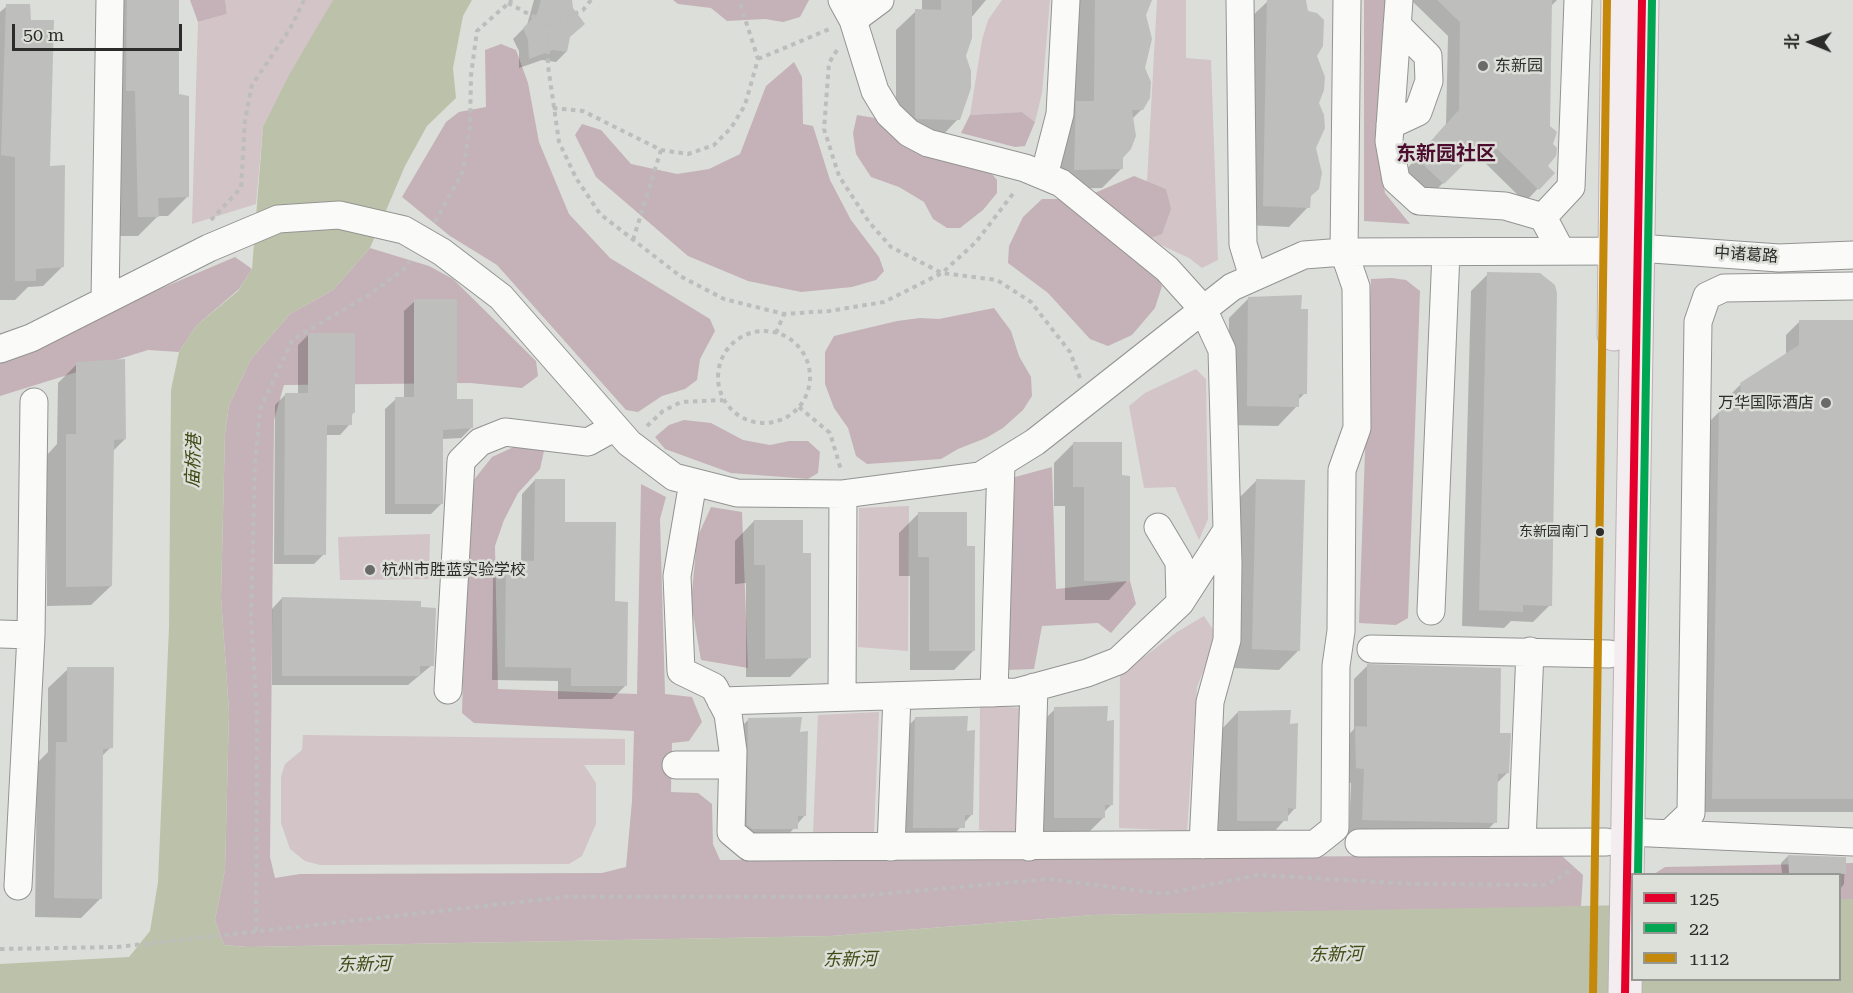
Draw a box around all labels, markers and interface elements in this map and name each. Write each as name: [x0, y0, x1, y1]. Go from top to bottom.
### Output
scale bar: [15, 12, 184, 50]
north arrow: [1781, 12, 1841, 72]
text: 50 m: [23, 24, 64, 45]
text: 北: [1783, 34, 1802, 50]
place label: 东新园: [1495, 56, 1543, 76]
marker: 东新园: [1476, 59, 1490, 73]
district label: 东新园社区: [1396, 142, 1496, 166]
street label: 中诸葛路: [1713, 243, 1779, 267]
place label: 万华国际酒店: [1718, 393, 1814, 413]
marker: 万华国际酒店: [1819, 396, 1833, 410]
water label: 庙桥港: [182, 434, 206, 488]
place label: 东新园南门: [1519, 524, 1589, 540]
marker: 东新园南门: [1594, 526, 1606, 538]
place label: 杭州市胜蓝实验学校: [382, 560, 526, 580]
marker: 杭州市胜蓝实验学校: [363, 563, 377, 577]
legend: [1631, 873, 1841, 981]
text: 125: [1689, 888, 1719, 909]
text: 22: [1689, 918, 1709, 939]
water label: 东新河: [1309, 944, 1363, 966]
text: 1112: [1689, 948, 1729, 969]
water label: 东新河: [823, 949, 877, 971]
water label: 东新河: [337, 954, 391, 976]

